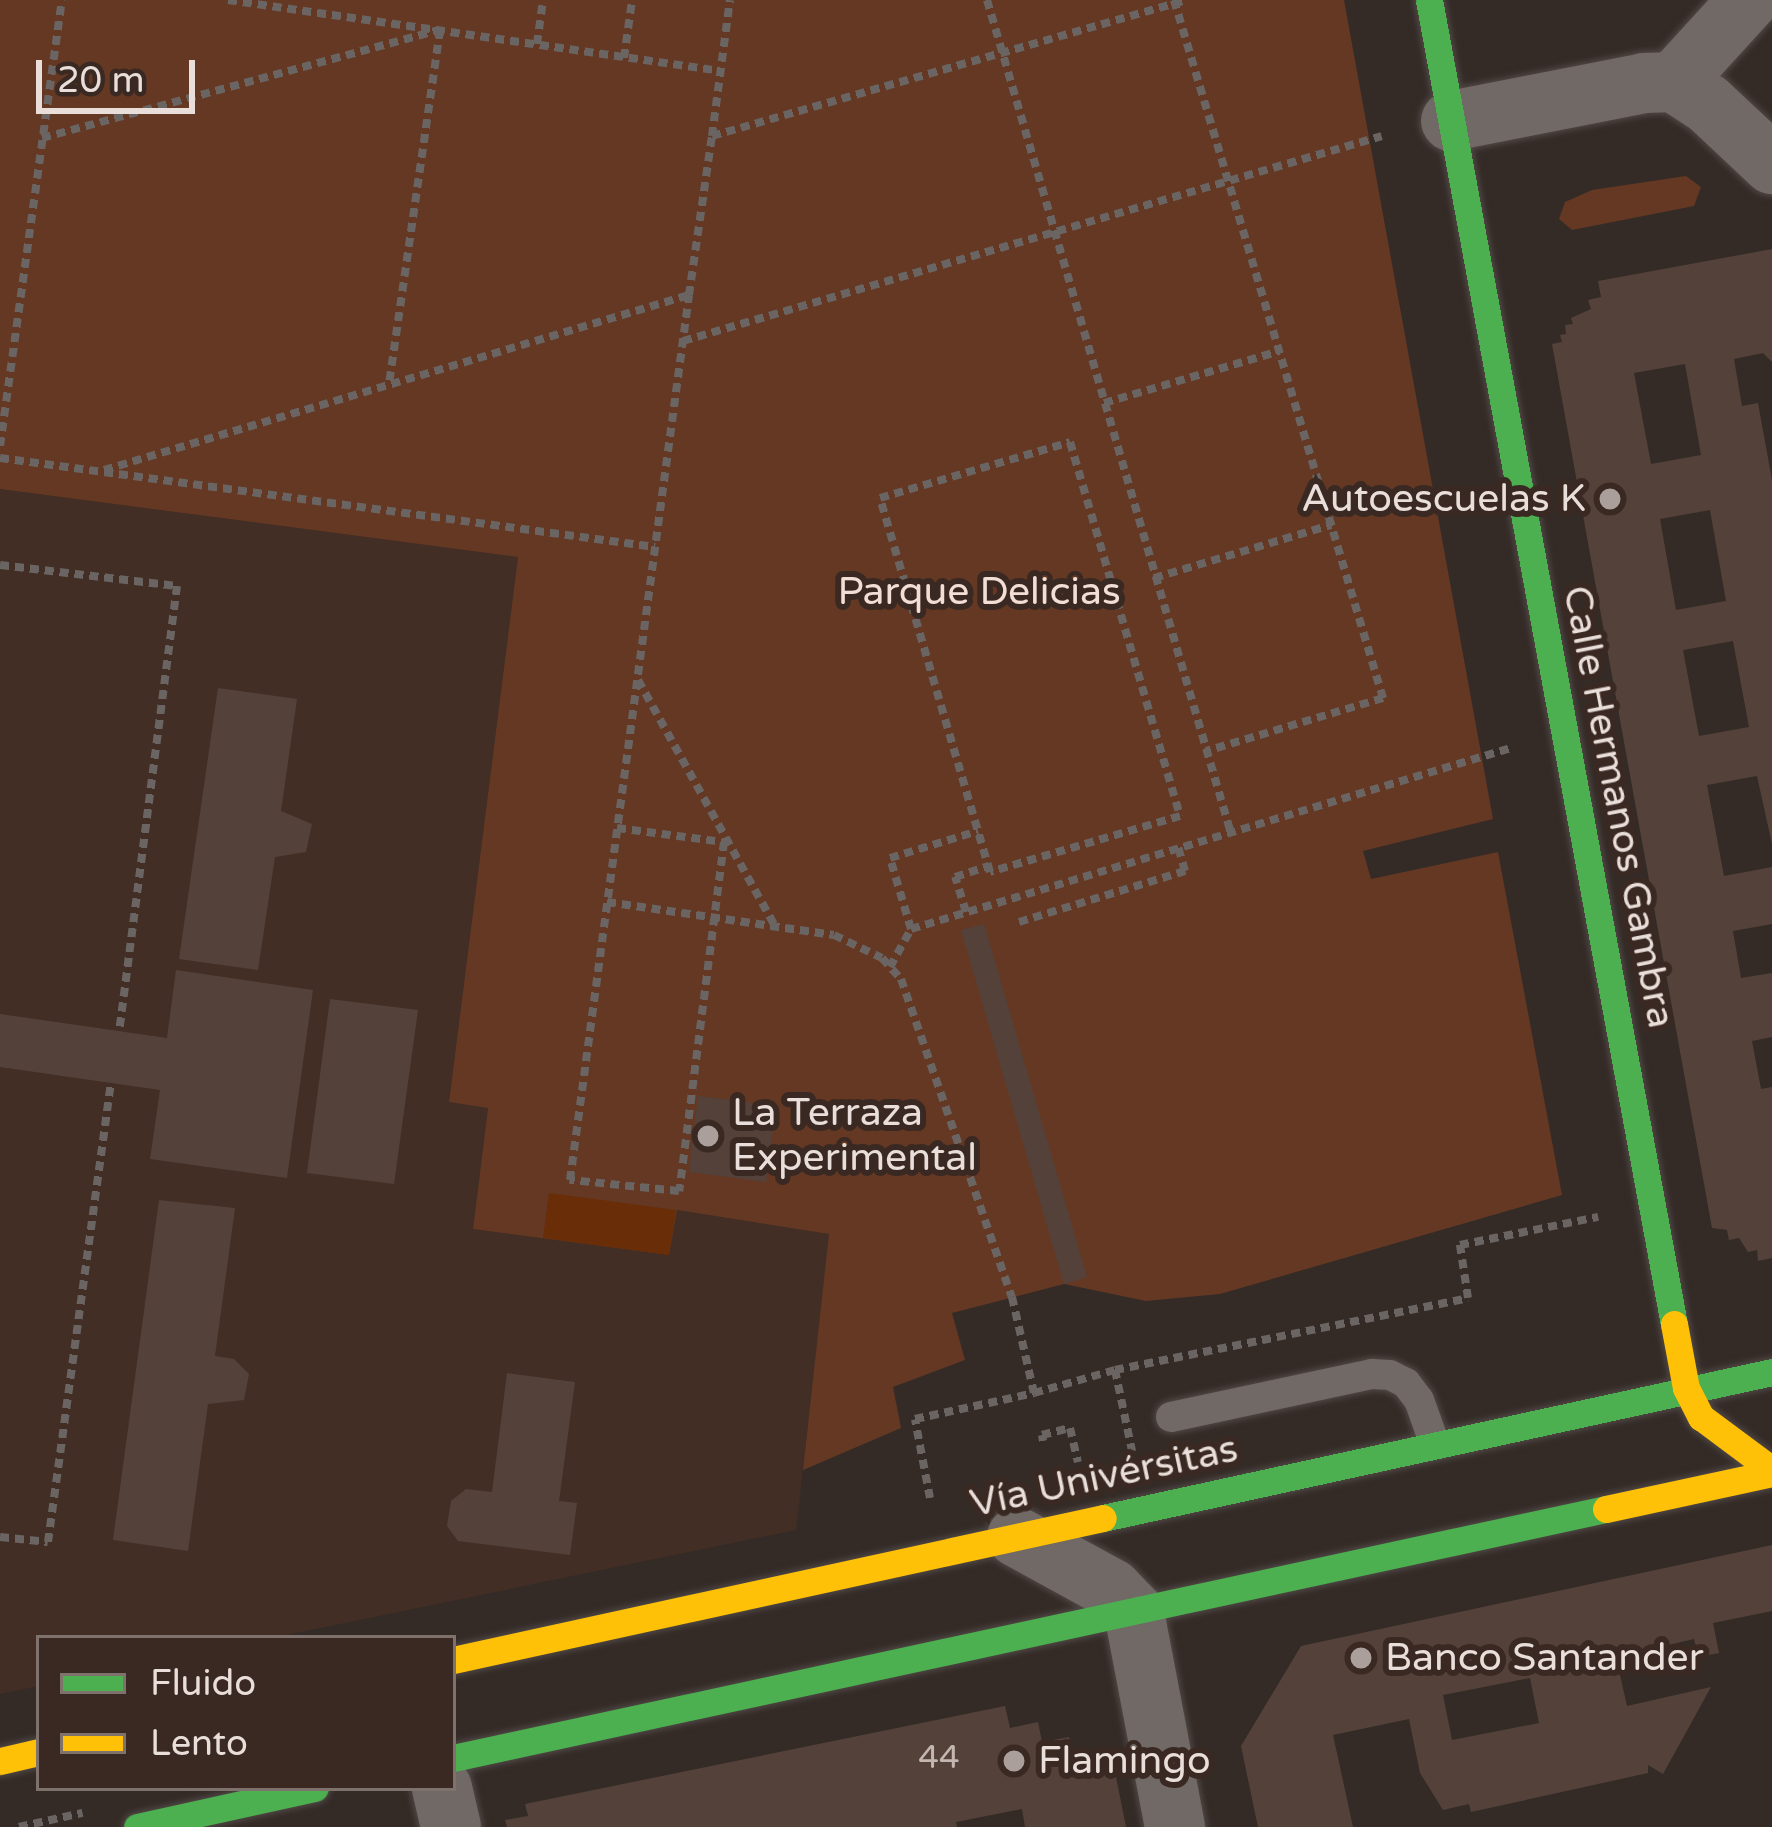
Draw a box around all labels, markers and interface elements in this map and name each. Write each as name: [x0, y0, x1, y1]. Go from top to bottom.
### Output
scale bar: [42, 36, 201, 110]
text: 20 m: [57, 59, 145, 102]
place label: Autoescuelas K: [1301, 476, 1586, 522]
marker: Autoescuelas K: [1597, 486, 1623, 512]
park label: Parque Delicias: [837, 569, 1121, 615]
street label: Calle Hermanos Gambra: [1552, 582, 1684, 1032]
place label: La Terraza Experimental: [732, 1091, 977, 1182]
marker: La Terraza Experimental: [695, 1123, 721, 1149]
street label: Vía Univérsitas: [966, 1426, 1242, 1528]
legend: [36, 1635, 456, 1791]
place label: Banco Santander: [1385, 1635, 1704, 1681]
marker: Banco Santander: [1348, 1645, 1374, 1671]
text: Fluido: [150, 1662, 256, 1705]
text: Lento: [150, 1722, 248, 1765]
house number: 44: [918, 1738, 960, 1778]
place label: Flamingo: [1038, 1738, 1211, 1784]
marker: Flamingo: [1001, 1748, 1027, 1774]

